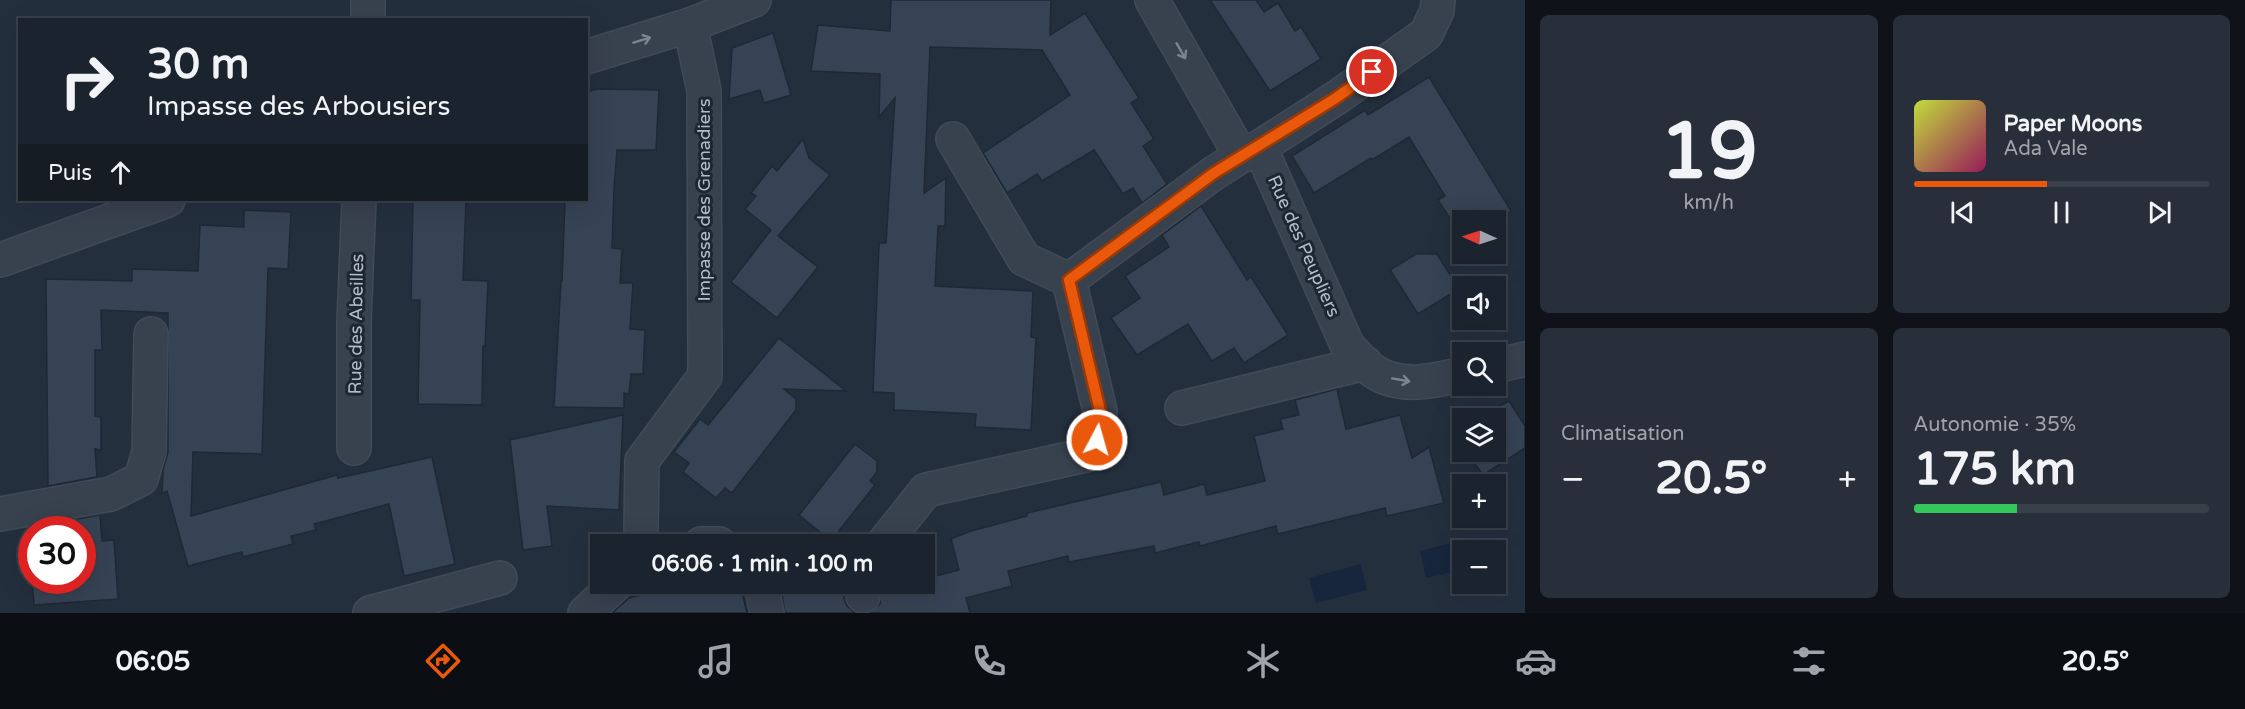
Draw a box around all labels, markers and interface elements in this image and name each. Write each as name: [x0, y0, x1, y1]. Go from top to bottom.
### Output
one-way arrow: [632, 34, 651, 45]
text: 30 m: [147, 39, 249, 90]
icon: right: [48, 42, 126, 120]
one-way arrow: [1176, 42, 1188, 59]
pin: [1346, 46, 1397, 97]
icon: arrive: [1355, 55, 1388, 88]
text: Impasse des Arbousiers: [147, 90, 450, 123]
street label: Impasse des Grenadiers: [693, 98, 715, 302]
text: 19: [1660, 105, 1758, 199]
text: Paper Moons: [2004, 111, 2142, 137]
text: Ada Vale: [2004, 137, 2088, 161]
icon: ahead: [104, 156, 137, 189]
text: Puis: [48, 160, 92, 186]
street label: Rue des Peupliers: [1263, 172, 1345, 320]
text: km/h: [1684, 191, 1734, 215]
icon: previous: [1946, 196, 1979, 229]
icon: pause: [2045, 196, 2078, 229]
icon: next: [2143, 196, 2176, 229]
north arrow: [1452, 210, 1506, 264]
map controls: [1452, 210, 1506, 594]
street label: Rue des Abeilles: [344, 253, 368, 395]
button: sound: [1452, 276, 1506, 330]
button: search: [1452, 342, 1506, 396]
one-way arrow: [1391, 375, 1410, 386]
position arrow: [1065, 408, 1129, 472]
button: layers: [1452, 408, 1506, 462]
text: Autonomie · 35%: [1914, 413, 2076, 437]
text: Climatisation: [1561, 422, 1684, 446]
text: 175 km: [1914, 443, 2076, 497]
text: 20.5°: [1655, 452, 1768, 506]
text: −: [1561, 460, 1585, 499]
text: +: [1838, 460, 1856, 499]
button: +: [1452, 474, 1506, 528]
speed limit sign: 30: [18, 516, 96, 594]
button: −: [1452, 540, 1506, 594]
text: 06:06 · 1 min · 100 m: [652, 551, 873, 577]
icon: directions: [422, 640, 464, 682]
icon: music: [695, 640, 737, 682]
icon: phone: [968, 640, 1010, 682]
icon: climate: [1242, 640, 1284, 682]
icon: car: [1515, 640, 1557, 682]
icon: filters: [1788, 640, 1830, 682]
text: 06:05: [116, 645, 191, 678]
text: 20.5°: [2062, 645, 2129, 678]

